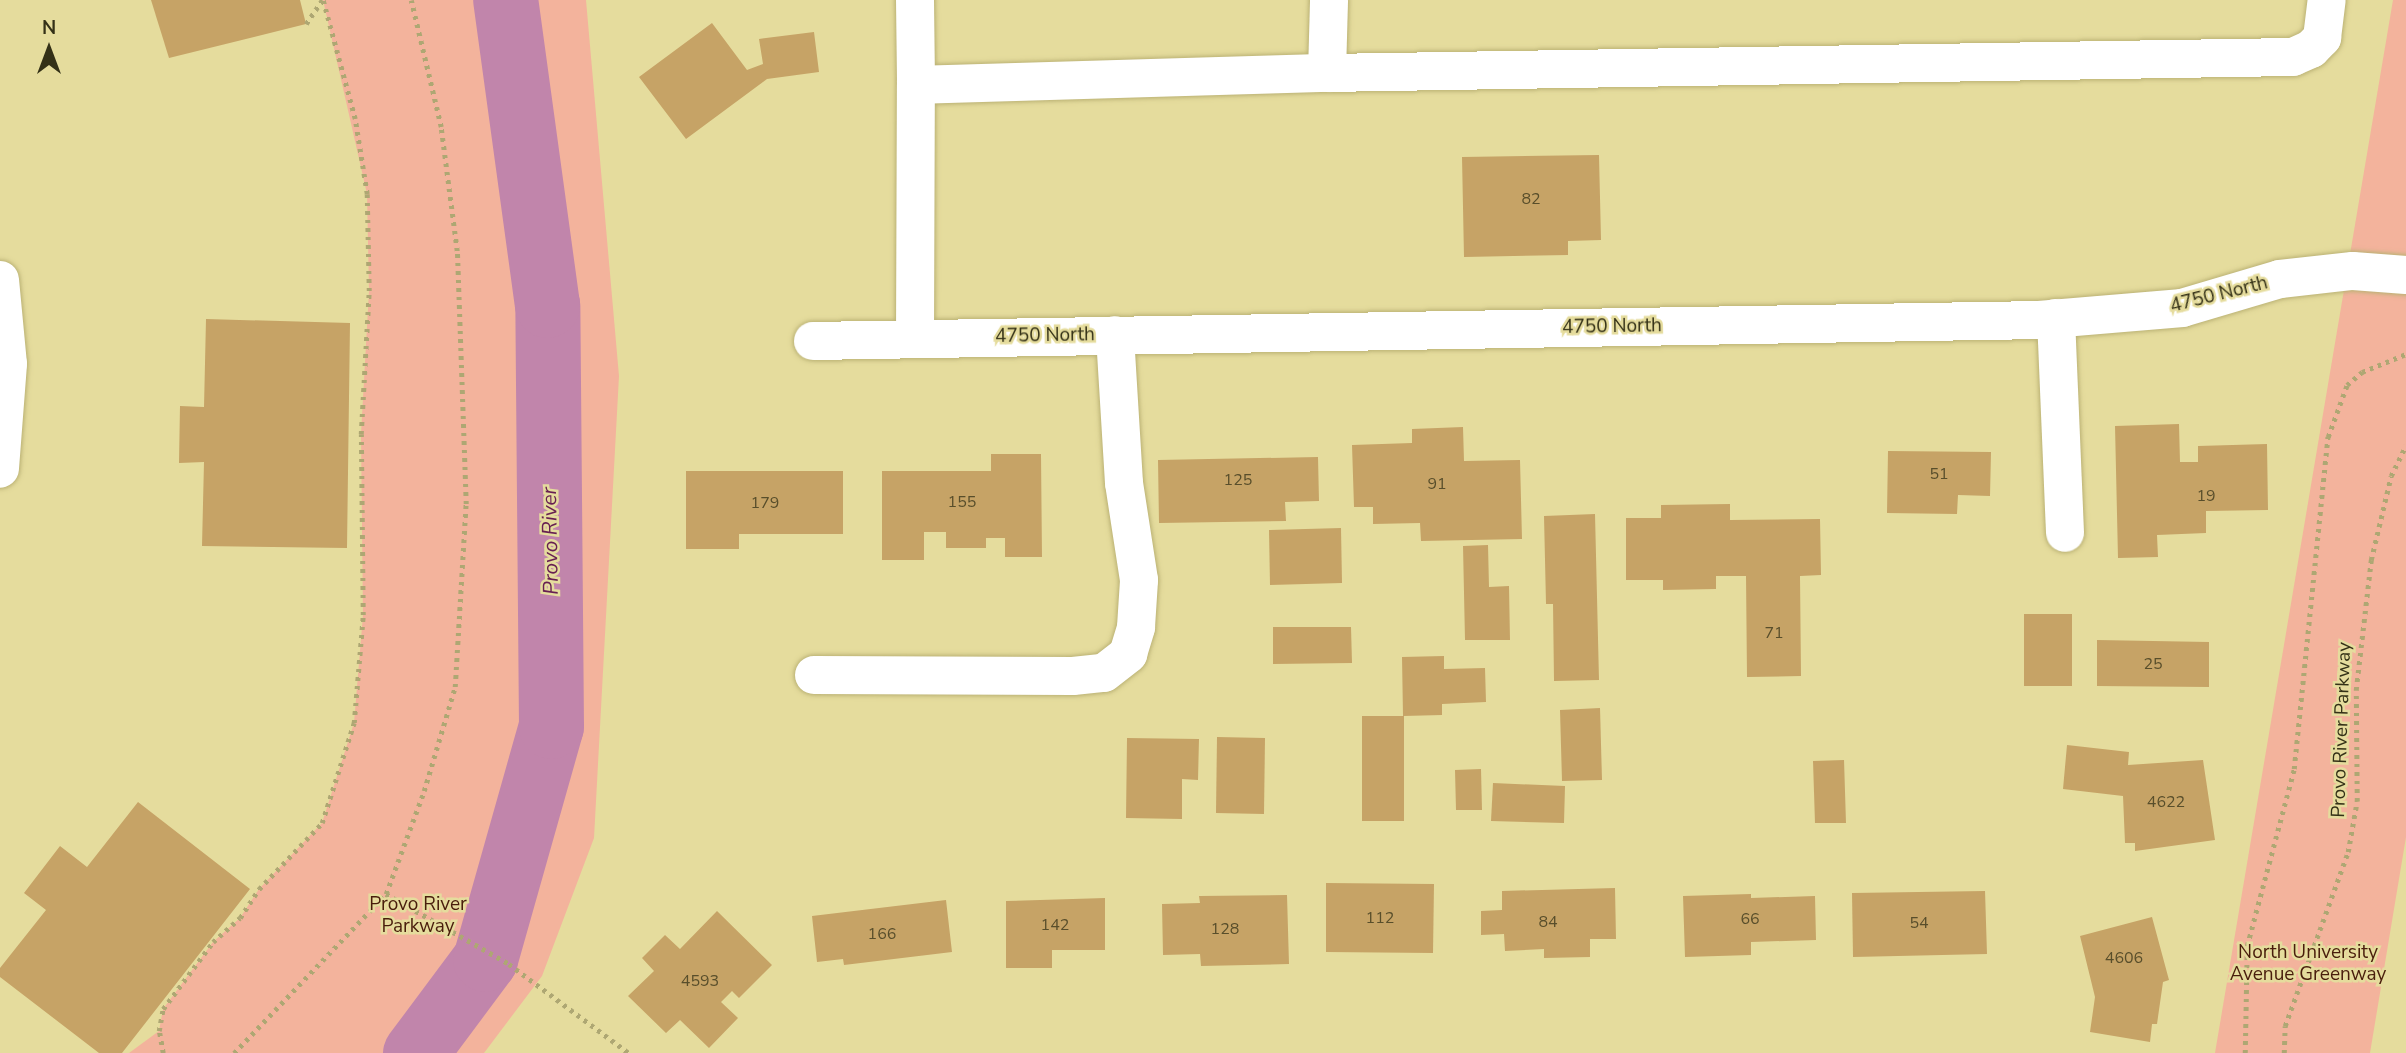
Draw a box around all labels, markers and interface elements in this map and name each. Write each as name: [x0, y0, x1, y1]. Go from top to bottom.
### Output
north arrow: [14, 14, 84, 84]
text: N: [42, 15, 56, 41]
house number: 82: [1521, 189, 1541, 209]
street label: 4750 North: [2168, 272, 2270, 318]
street label: 4750 North: [1562, 315, 1662, 339]
street label: 4750 North: [995, 324, 1095, 348]
house number: 51: [1929, 464, 1949, 484]
house number: 125: [1224, 470, 1252, 490]
house number: 91: [1427, 474, 1447, 494]
house number: 19: [2196, 486, 2216, 506]
water label: Provo River: [536, 487, 564, 595]
house number: 155: [948, 492, 976, 512]
house number: 179: [751, 493, 779, 513]
house number: 71: [1764, 623, 1784, 643]
street label: Provo River Parkway: [2328, 642, 2356, 818]
house number: 25: [2143, 654, 2163, 674]
house number: 4622: [2147, 792, 2185, 812]
park label: Provo River Parkway: [369, 894, 467, 938]
house number: 112: [1366, 908, 1394, 928]
house number: 66: [1740, 909, 1760, 929]
house number: 84: [1538, 912, 1558, 932]
house number: 54: [1909, 913, 1929, 933]
house number: 142: [1041, 915, 1069, 935]
house number: 128: [1211, 919, 1239, 939]
house number: 166: [868, 924, 896, 944]
park label: North University Avenue Greenway: [2230, 942, 2386, 986]
house number: 4606: [2105, 948, 2143, 968]
house number: 4593: [681, 971, 719, 991]

